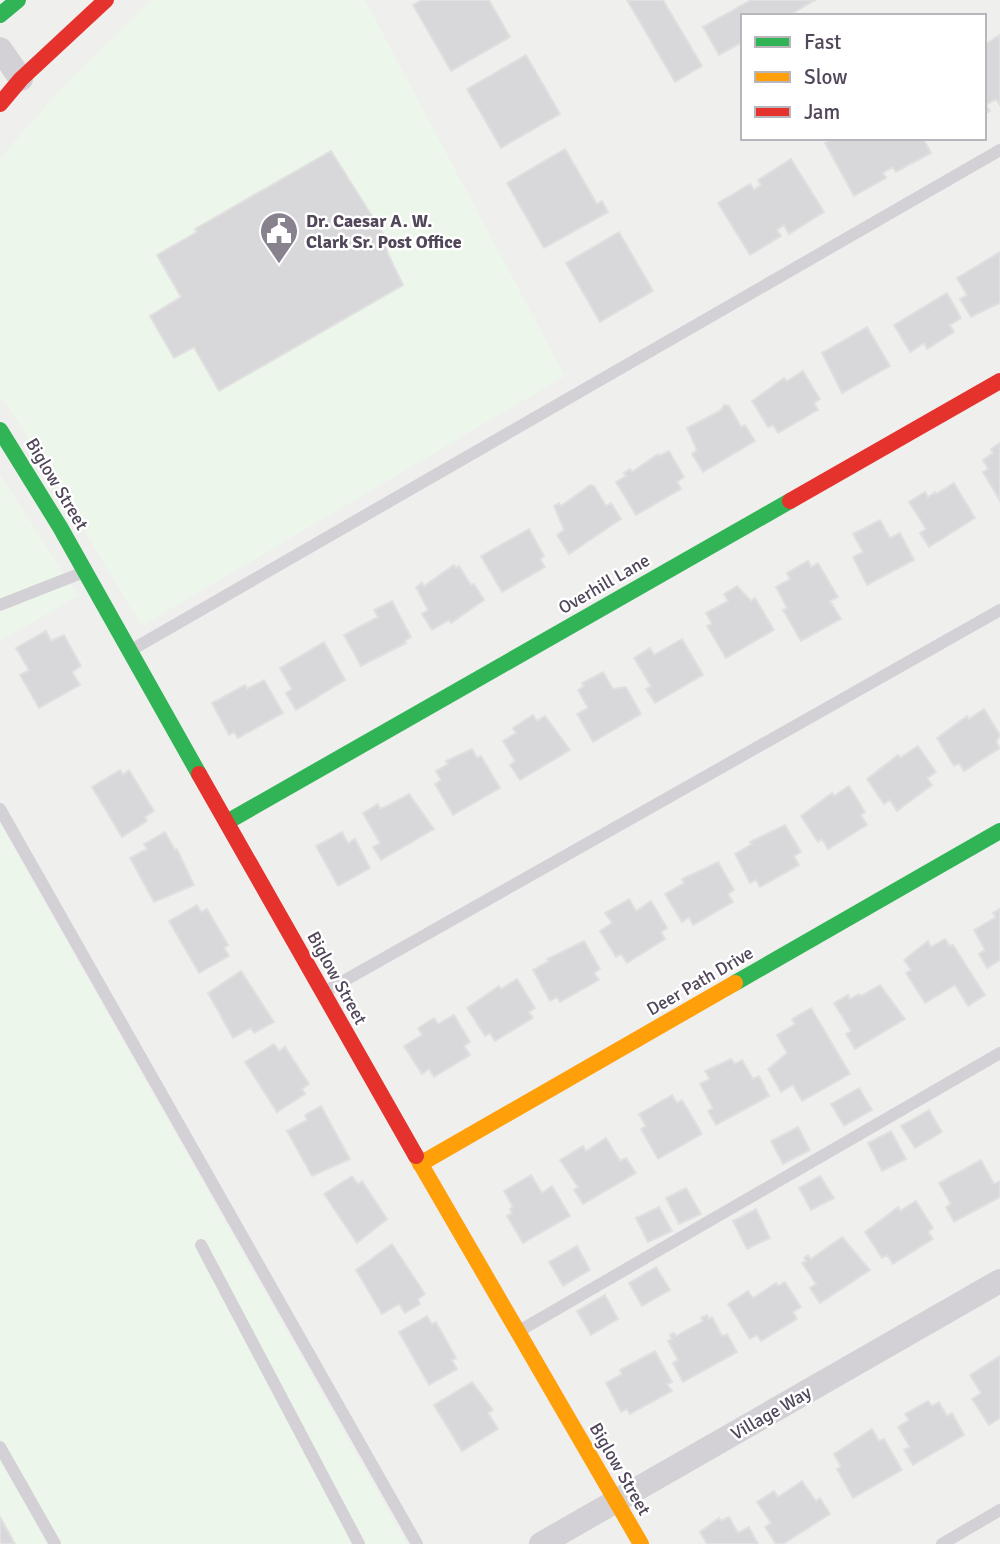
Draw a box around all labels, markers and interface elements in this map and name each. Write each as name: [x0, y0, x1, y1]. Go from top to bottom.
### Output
legend: [741, 14, 986, 140]
text: Fast: [804, 29, 841, 55]
text: Slow: [804, 64, 848, 90]
text: Jam: [804, 99, 840, 125]
public building icon: Dr. Caesar A. W. Clark Sr. Post Office: [258, 210, 300, 265]
place label: Dr. Caesar A. W. Clark Sr. Post Office: [306, 210, 462, 253]
street label: Biglow Street: [21, 434, 93, 534]
street label: Overhill Lane: [555, 549, 653, 619]
street label: Biglow Street: [302, 927, 372, 1029]
street label: Deer Path Drive: [643, 942, 757, 1020]
street label: Village Way: [727, 1381, 816, 1445]
street label: Biglow Street: [585, 1419, 655, 1519]

